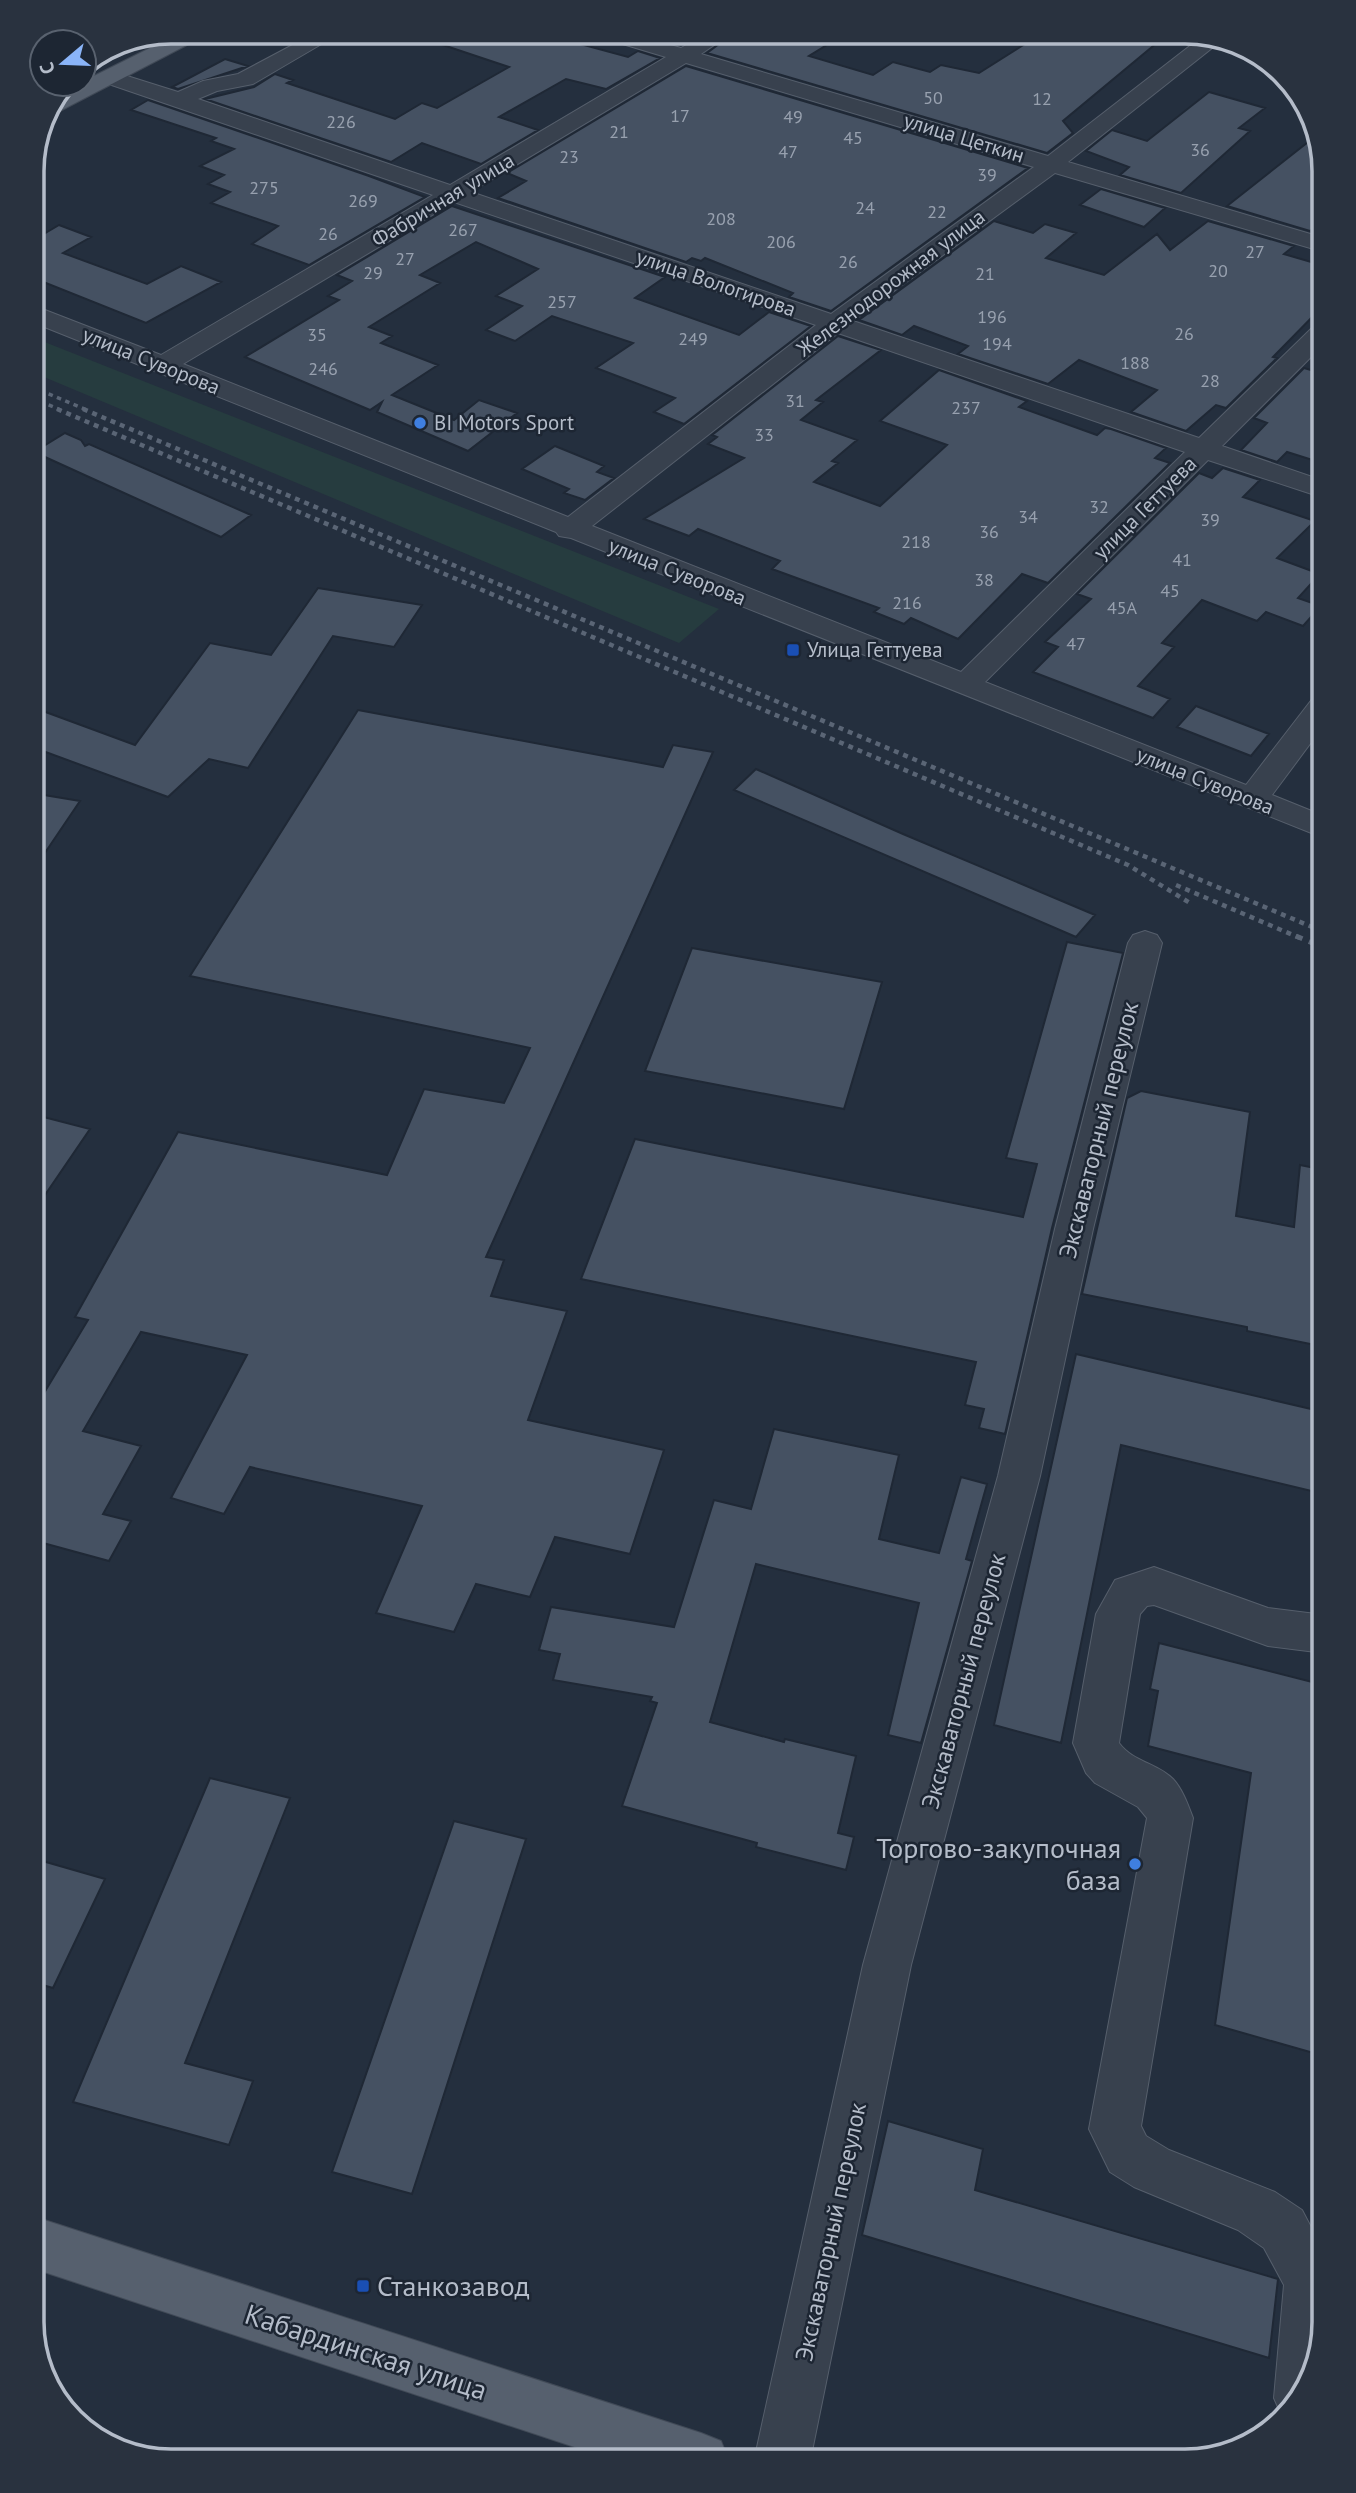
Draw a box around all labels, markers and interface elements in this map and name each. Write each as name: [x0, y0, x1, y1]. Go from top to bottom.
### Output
north arrow: [28, 28, 98, 98]
text: С: [34, 59, 60, 77]
house number: 50: [923, 86, 943, 109]
house number: 12: [1032, 87, 1052, 110]
house number: 17: [670, 104, 690, 127]
house number: 49: [783, 105, 803, 128]
street label: улица Цеткин: [900, 106, 1028, 169]
house number: 226: [326, 110, 356, 133]
house number: 21: [609, 120, 629, 143]
house number: 45: [843, 126, 863, 149]
house number: 36: [1190, 138, 1210, 161]
house number: 47: [778, 140, 798, 163]
house number: 23: [559, 145, 579, 168]
street label: Фабричная улица: [366, 146, 519, 253]
house number: 39: [977, 163, 997, 186]
house number: 275: [249, 176, 279, 199]
house number: 269: [348, 189, 378, 212]
house number: 24: [855, 196, 875, 219]
house number: 22: [927, 200, 947, 223]
street label: Железнодорожная улица: [790, 203, 990, 363]
house number: 208: [706, 207, 736, 230]
house number: 267: [448, 218, 478, 241]
house number: 26: [318, 222, 338, 245]
house number: 206: [766, 230, 796, 253]
house number: 27: [1245, 240, 1265, 263]
street label: улица Вологирова: [633, 243, 800, 322]
house number: 27: [395, 247, 415, 270]
house number: 26: [838, 250, 858, 273]
house number: 20: [1208, 259, 1228, 282]
house number: 29: [363, 261, 383, 284]
house number: 21: [975, 262, 995, 285]
house number: 257: [547, 290, 577, 313]
house number: 196: [977, 305, 1007, 328]
street label: улица Суворова: [78, 321, 224, 400]
house number: 26: [1174, 322, 1194, 345]
house number: 35: [307, 323, 327, 346]
house number: 249: [678, 327, 708, 350]
house number: 194: [982, 332, 1012, 355]
house number: 188: [1120, 351, 1150, 374]
house number: 246: [308, 357, 338, 380]
house number: 28: [1200, 369, 1220, 392]
house number: 31: [785, 389, 805, 412]
house number: 237: [951, 396, 981, 419]
place label: BI Motors Sport: [434, 409, 574, 436]
marker: BI Motors Sport: [412, 415, 428, 431]
house number: 33: [754, 423, 774, 446]
street label: улица Геттуева: [1087, 450, 1202, 565]
house number: 32: [1089, 495, 1109, 518]
house number: 34: [1018, 505, 1038, 528]
house number: 39: [1200, 508, 1220, 531]
house number: 36: [979, 520, 999, 543]
house number: 218: [901, 530, 931, 553]
street label: улица Суворова: [604, 532, 750, 611]
house number: 41: [1172, 548, 1192, 571]
house number: 38: [974, 568, 994, 591]
house number: 45: [1160, 579, 1180, 602]
house number: 216: [892, 591, 922, 614]
house number: 45А: [1107, 596, 1138, 619]
house number: 47: [1066, 632, 1086, 655]
place label: Улица Геттуева: [807, 636, 943, 663]
marker: Улица Геттуева: [785, 642, 801, 658]
street label: улица Суворова: [1132, 741, 1278, 820]
street label: Экскаваторный переулок: [1052, 998, 1146, 1261]
street label: Экскаваторный переулок: [914, 1549, 1013, 1812]
place label: Торгово-закупочная база: [876, 1829, 1121, 1898]
marker: Торгово-закупочная база: [1127, 1856, 1143, 1872]
street label: Экскаваторный переулок: [788, 2099, 873, 2364]
place label: Станкозавод: [377, 2267, 530, 2304]
marker: Станкозавод: [355, 2278, 371, 2294]
street label: Кабардинская улица: [240, 2295, 492, 2408]

